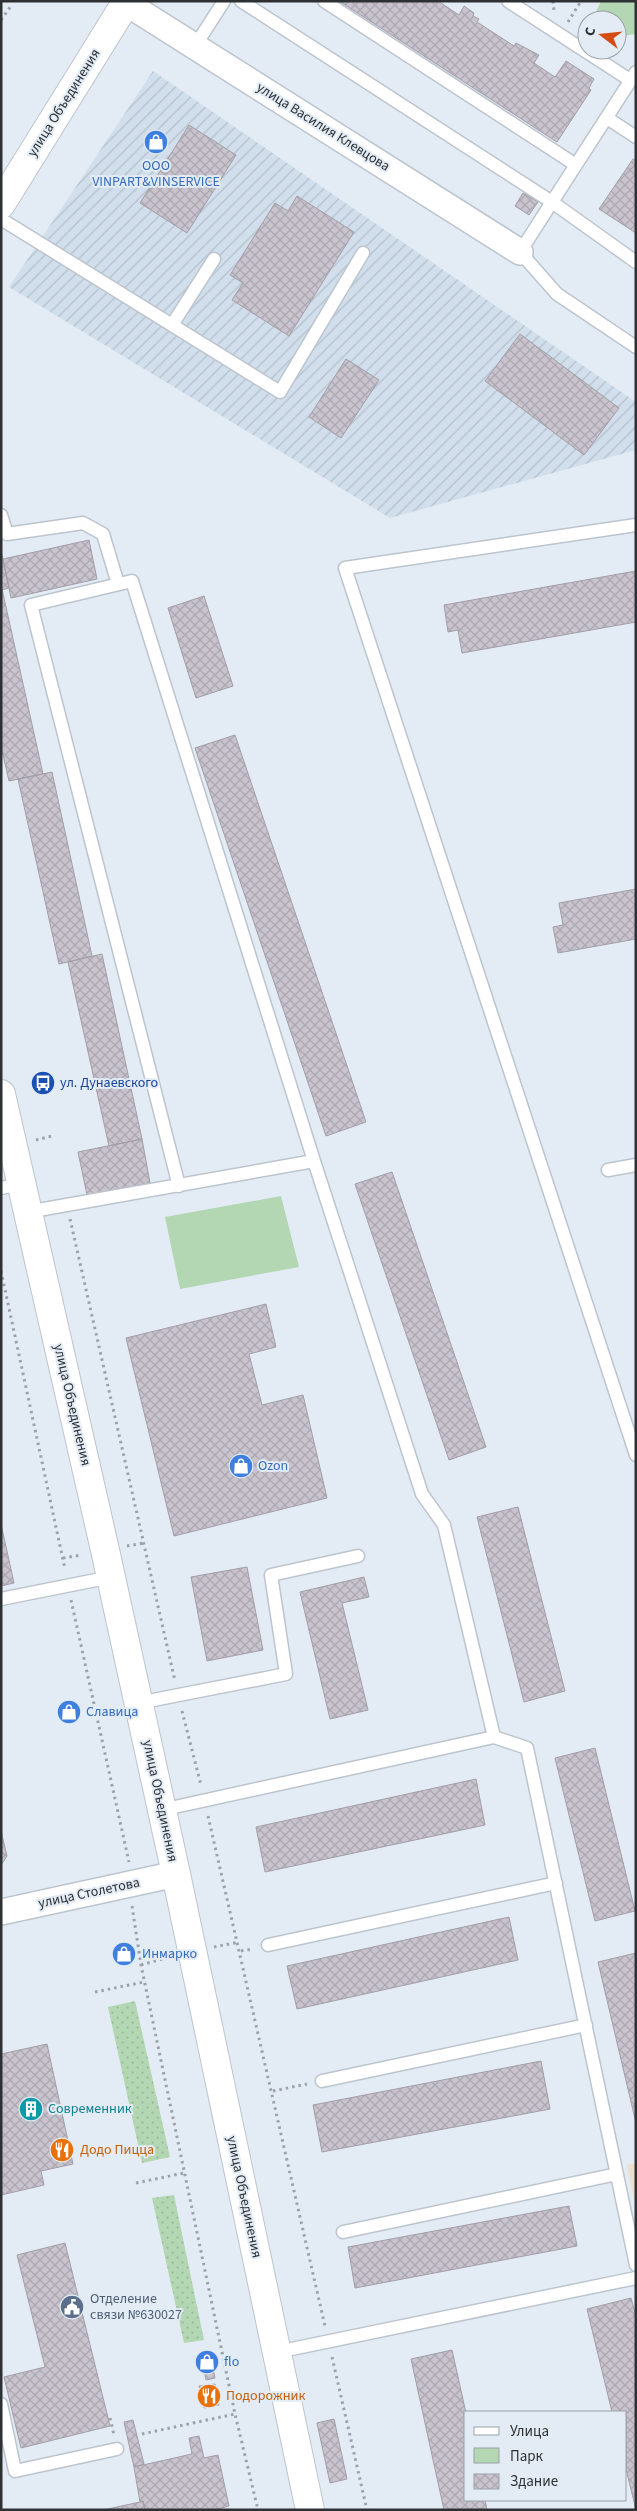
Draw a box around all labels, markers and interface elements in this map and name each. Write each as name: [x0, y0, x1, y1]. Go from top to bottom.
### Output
north arrow: [577, 10, 627, 60]
text: С: [580, 25, 601, 38]
street label: улица Объединения: [23, 45, 105, 161]
street label: улица Василия Клевцова: [252, 78, 394, 176]
shop icon: ООО VINPART&VINSERVICE: [143, 129, 169, 155]
place label: ООО VINPART&VINSERVICE: [92, 156, 220, 192]
bus stop icon: ул. Дунаевского: [30, 1070, 56, 1096]
place label: ул. Дунаевского: [60, 1073, 158, 1093]
street label: улица Объединения: [48, 1342, 96, 1468]
shop icon: Ozon: [228, 1453, 254, 1479]
place label: Ozon: [258, 1456, 288, 1476]
shop icon: Славица: [56, 1699, 82, 1725]
place label: Славица: [86, 1702, 138, 1722]
street label: улица Объединения: [137, 1738, 183, 1864]
street label: улица Столетова: [36, 1872, 142, 1914]
shop icon: Инмарко: [111, 1941, 137, 1967]
place label: Инмарко: [142, 1944, 197, 1964]
building icon: Современник: [18, 2096, 44, 2122]
place label: Современник: [48, 2099, 132, 2119]
street label: улица Объединения: [221, 2134, 267, 2260]
restaurant icon: Додо Пицца: [49, 2137, 75, 2163]
place label: Додо Пицца: [80, 2140, 154, 2160]
place label: Отделение связи №630027: [90, 2289, 182, 2325]
public building icon: Отделение связи №630027: [59, 2294, 85, 2320]
shop icon: flo: [194, 2349, 220, 2375]
place label: flo: [224, 2352, 239, 2372]
restaurant icon: Подорожник: [196, 2383, 222, 2409]
place label: Подорожник: [226, 2386, 305, 2406]
legend: [464, 2411, 627, 2501]
text: Улица: [510, 2421, 549, 2442]
text: Парк: [510, 2446, 544, 2467]
text: Здание: [510, 2471, 558, 2492]

